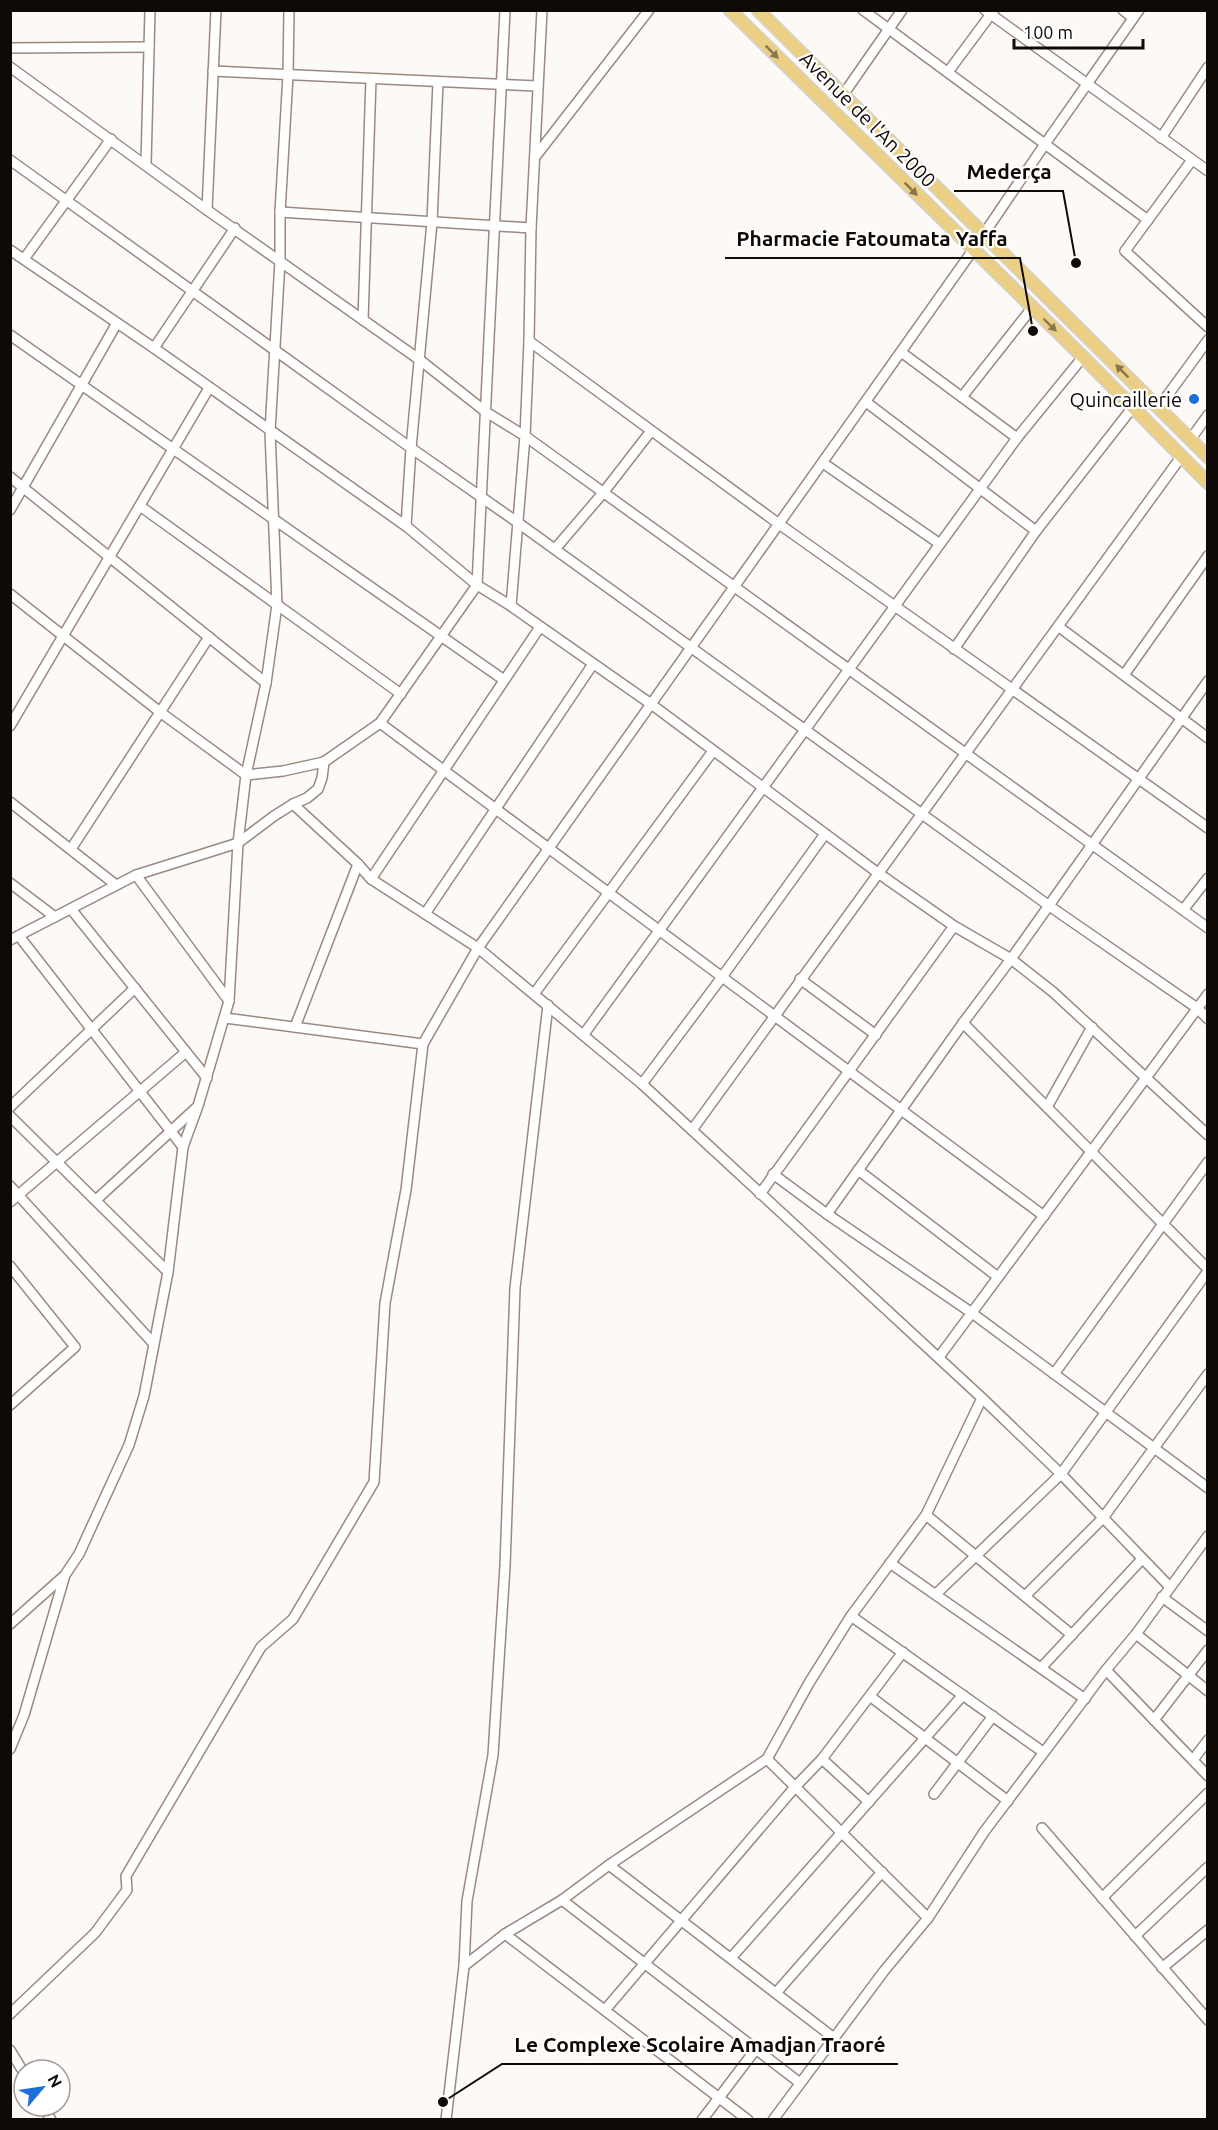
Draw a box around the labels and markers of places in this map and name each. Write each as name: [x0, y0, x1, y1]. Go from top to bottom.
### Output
callout: Mederça: [954, 152, 1063, 191]
callout: Pharmacie Fatoumata Yaffa: [725, 219, 1020, 258]
place label: Quincaillerie: [1069, 388, 1182, 411]
marker: Quincaillerie: [1187, 392, 1201, 406]
callout: Le Complexe Scolaire Amadjan Traoré: [502, 2025, 898, 2064]

